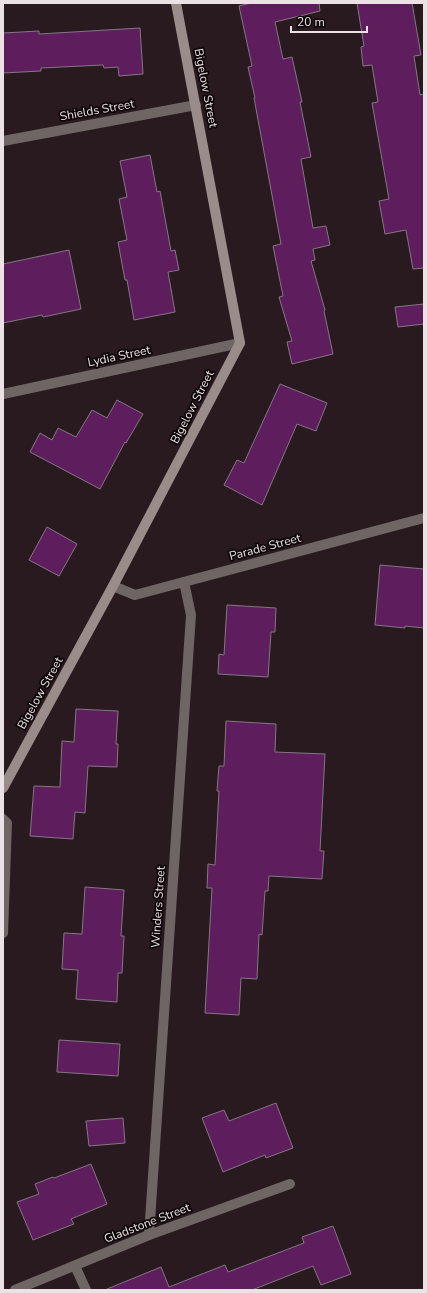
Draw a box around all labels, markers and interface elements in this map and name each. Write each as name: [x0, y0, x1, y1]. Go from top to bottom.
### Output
scale bar: [291, 8, 367, 34]
text: 20 m: [297, 14, 325, 30]
street label: Bigelow Street: [190, 47, 222, 130]
street label: Shields Street: [58, 95, 136, 124]
street label: Lydia Street: [86, 341, 153, 370]
street label: Bigelow Street: [167, 367, 218, 446]
street label: Parade Street: [227, 530, 303, 564]
street label: Bigelow Street: [14, 653, 67, 732]
street label: Winders Street: [147, 865, 169, 948]
street label: Gladstone Street: [102, 1199, 193, 1247]

